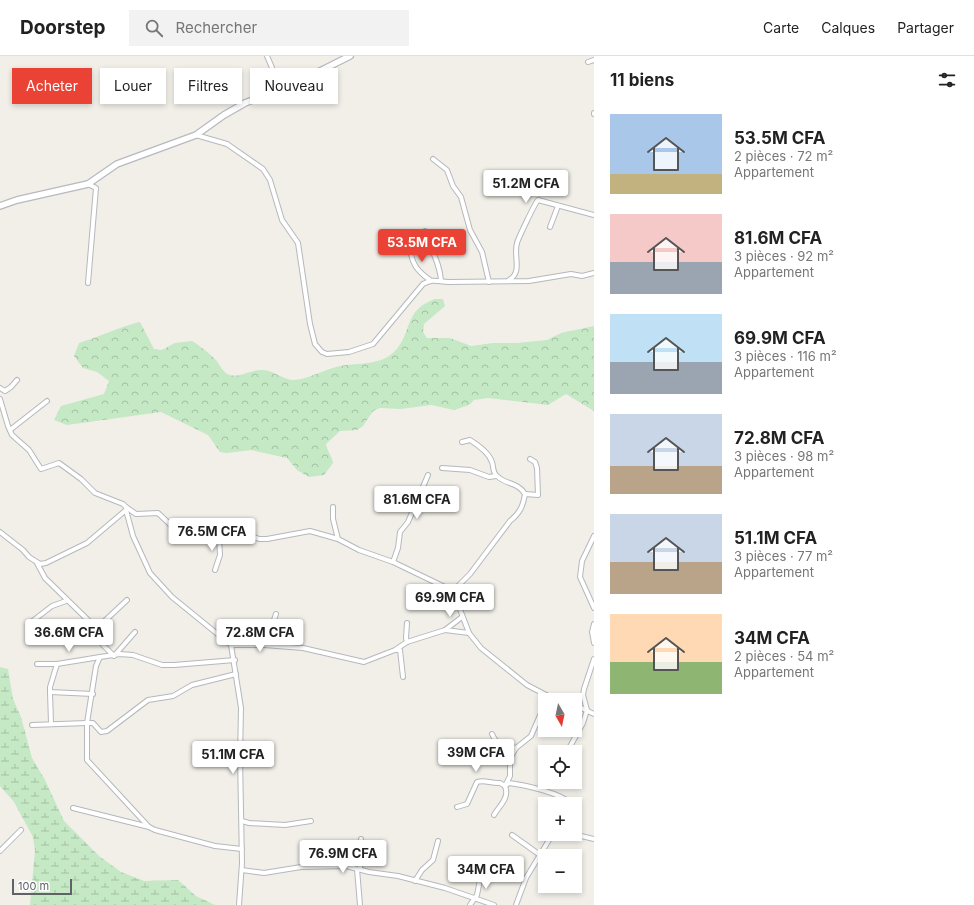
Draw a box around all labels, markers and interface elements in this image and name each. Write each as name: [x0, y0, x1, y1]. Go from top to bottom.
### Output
search box: [129, 10, 409, 46]
text: Doorstep: [20, 16, 105, 39]
icon: search: [143, 17, 165, 39]
text: Rechercher: [175, 18, 257, 37]
text: Carte: [763, 19, 799, 36]
text: Calques: [821, 19, 875, 36]
text: Partager: [897, 19, 954, 36]
chip: Acheter: [12, 68, 92, 104]
chip: Louer: [100, 68, 166, 104]
chip: Filtres: [174, 68, 242, 104]
chip: Nouveau: [250, 68, 338, 104]
icon: filters: [936, 69, 958, 91]
text: 11 biens: [610, 70, 674, 90]
text: 53.5M CFA: [734, 128, 825, 148]
icon: home: [642, 130, 690, 178]
text: 2 pièces · 72 m²: [734, 148, 833, 164]
text: Appartement: [734, 164, 814, 180]
pin: 51.2M CFA: [480, 170, 572, 204]
text: 51.2M CFA: [492, 175, 560, 191]
text: 81.6M CFA: [734, 228, 822, 248]
pin: 53.5M CFA: [376, 229, 468, 263]
icon: home: [642, 230, 690, 278]
text: 53.5M CFA: [387, 234, 457, 250]
text: 3 pièces · 92 m²: [734, 248, 834, 264]
text: Appartement: [734, 264, 814, 280]
text: 69.9M CFA: [734, 328, 826, 348]
icon: home: [642, 330, 690, 378]
text: 3 pièces · 116 m²: [734, 348, 837, 364]
text: Appartement: [734, 364, 814, 380]
text: 72.8M CFA: [734, 428, 824, 448]
icon: home: [642, 430, 690, 478]
text: 3 pièces · 98 m²: [734, 448, 834, 464]
text: Appartement: [734, 464, 814, 480]
pin: 81.6M CFA: [371, 486, 463, 520]
text: 81.6M CFA: [383, 491, 451, 507]
pin: 76.5M CFA: [166, 518, 258, 552]
text: 76.5M CFA: [178, 523, 246, 539]
text: 51.1M CFA: [734, 528, 817, 548]
icon: home: [642, 530, 690, 578]
text: 3 pièces · 77 m²: [734, 548, 833, 564]
text: Appartement: [734, 564, 814, 580]
pin: 69.9M CFA: [404, 584, 496, 618]
text: 69.9M CFA: [415, 589, 485, 605]
pin: 36.6M CFA: [23, 619, 115, 653]
pin: 72.8M CFA: [214, 619, 306, 653]
text: 36.6M CFA: [34, 624, 104, 640]
text: 72.8M CFA: [225, 624, 295, 640]
text: 34M CFA: [734, 628, 810, 648]
icon: home: [642, 630, 690, 678]
text: 2 pièces · 54 m²: [734, 648, 834, 664]
text: Appartement: [734, 664, 814, 680]
north arrow: [538, 693, 582, 737]
map controls: [538, 693, 582, 893]
pin: 39M CFA: [439, 739, 513, 773]
pin: 51.1M CFA: [187, 741, 279, 775]
text: 39M CFA: [447, 744, 505, 760]
button: locate: [538, 745, 582, 789]
text: 51.1M CFA: [201, 746, 265, 762]
button: +: [538, 797, 582, 841]
pin: 76.9M CFA: [297, 840, 389, 874]
text: 76.9M CFA: [309, 845, 378, 861]
button: −: [538, 849, 582, 893]
pin: 34M CFA: [449, 856, 523, 890]
text: 34M CFA: [457, 861, 515, 877]
scale bar: [12, 877, 72, 896]
text: 100 m: [18, 879, 49, 893]

